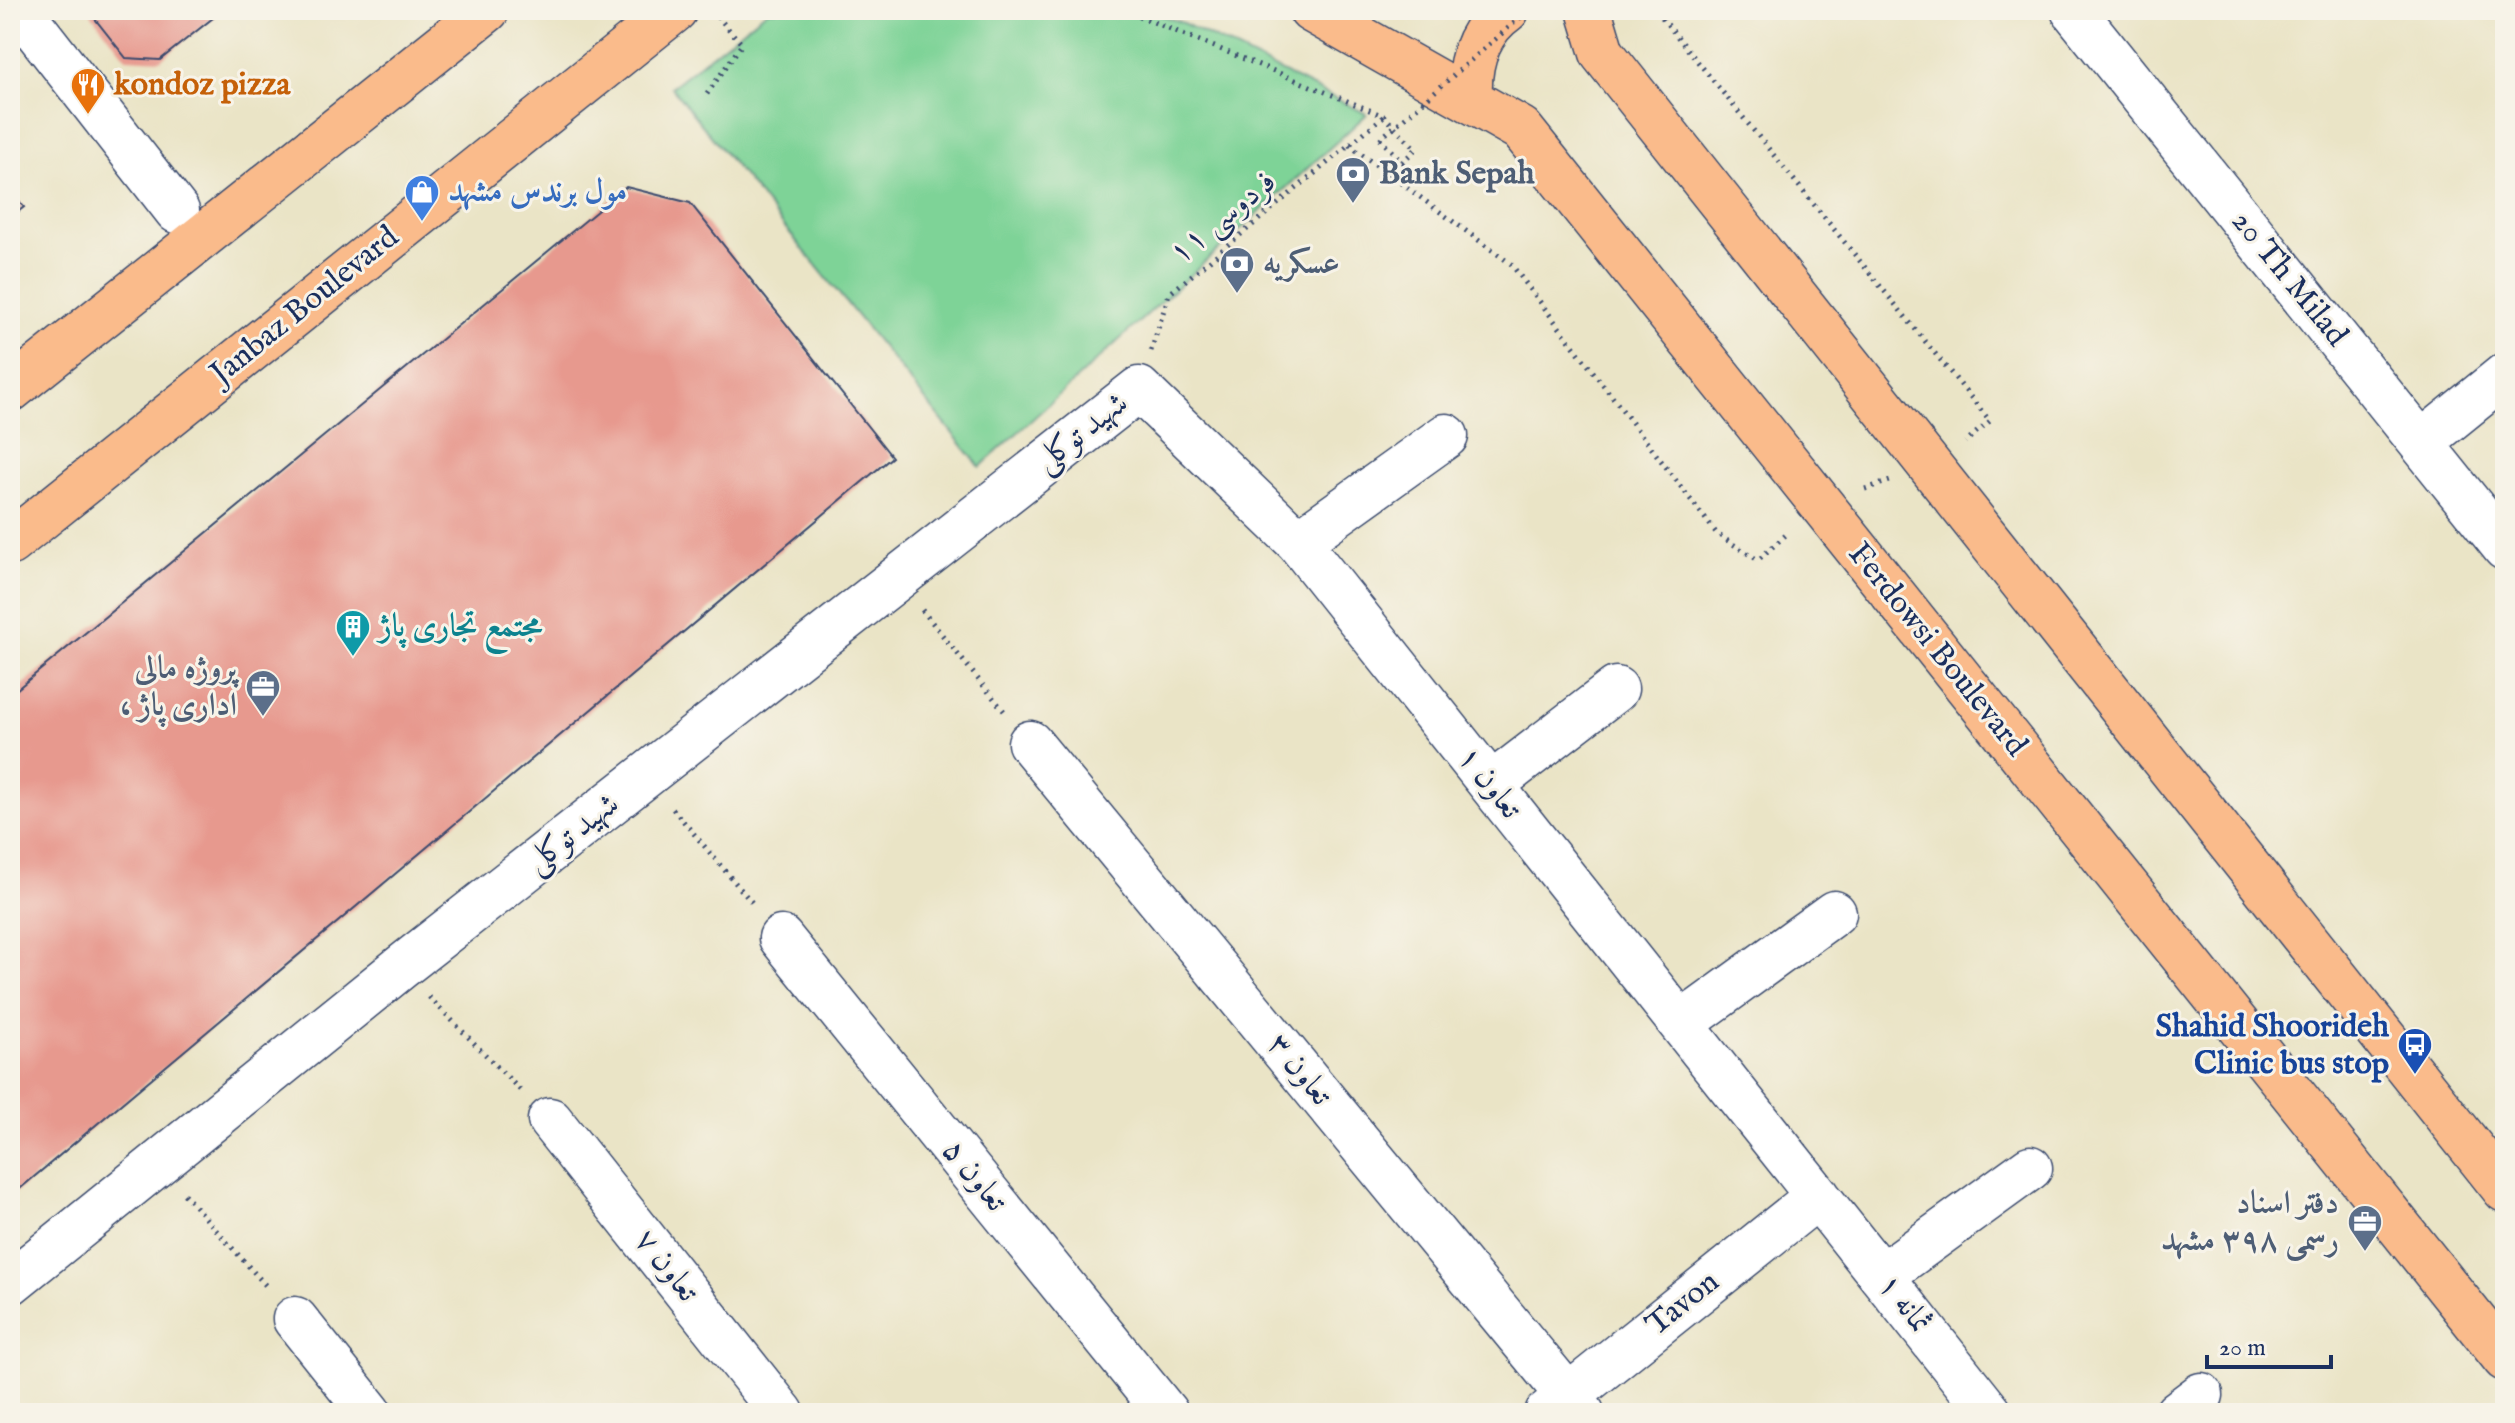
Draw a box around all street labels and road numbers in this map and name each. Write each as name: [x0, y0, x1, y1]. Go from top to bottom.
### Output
street label: فردوسی ۱۱: [1161, 162, 1285, 274]
street label: 20 Th Milad: [2222, 203, 2357, 356]
street label: Janbaz Boulevard: [200, 217, 408, 396]
street label: شهید توکلی: [1027, 384, 1138, 483]
street label: Ferdowsi Boulevard: [1838, 535, 2036, 766]
street label: تعاون ۱: [1448, 738, 1531, 829]
street label: شهید توکلی: [518, 785, 629, 884]
street label: تعاون ۳: [1257, 1025, 1341, 1115]
street label: تعاون ۵: [932, 1131, 1016, 1221]
street label: تعاون ۷: [625, 1221, 708, 1312]
street label: Tavon: [1638, 1262, 1728, 1346]
street label: ثمانه ۱: [1868, 1266, 1940, 1342]

